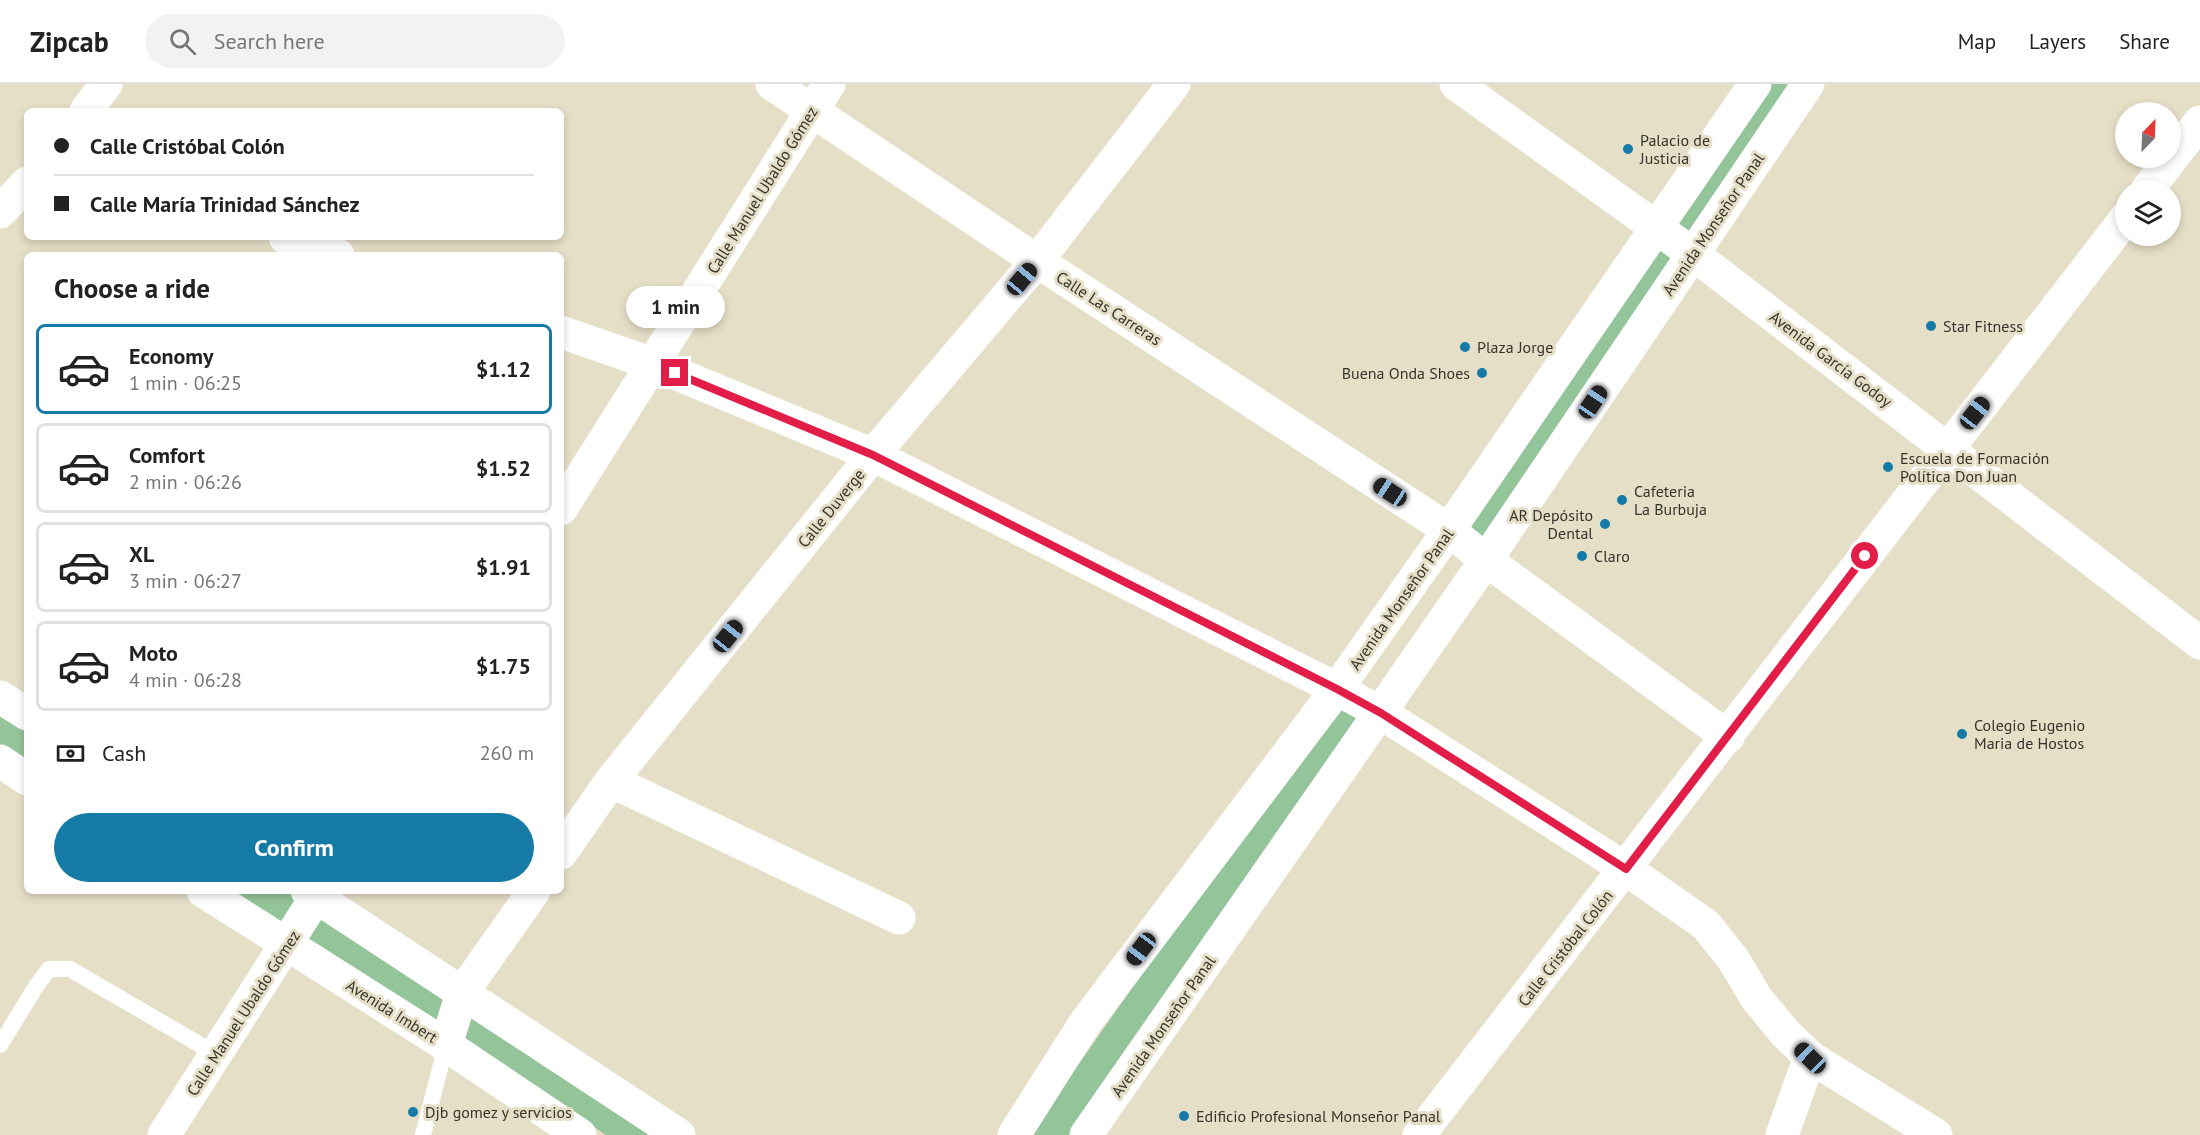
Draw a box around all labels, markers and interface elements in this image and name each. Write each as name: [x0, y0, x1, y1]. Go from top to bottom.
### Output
search box: [145, 14, 565, 68]
text: Zipcab: [30, 23, 109, 60]
icon: search: [166, 25, 199, 58]
text: Search here: [214, 27, 325, 55]
text: Map: [1958, 28, 1996, 55]
text: Layers: [2029, 28, 2086, 55]
text: Share: [2119, 28, 2170, 55]
north arrow: [2115, 102, 2181, 168]
map controls: [2115, 102, 2181, 246]
street label: Calle Manuel Ubaldo Gómez: [702, 103, 822, 277]
place label: Palacio de Justicia: [1639, 130, 1710, 168]
text: Calle Cristóbal Colón: [90, 132, 285, 160]
marker: Palacio de Justicia: [1621, 142, 1635, 156]
street label: Avenida Monseñor Panal: [1658, 149, 1768, 299]
button: layers: [2115, 180, 2181, 246]
text: Calle María Trinidad Sánchez: [90, 190, 360, 218]
car: [1004, 259, 1040, 299]
street label: Calle Las Carreras: [1053, 267, 1166, 350]
text: Choose a ride: [54, 271, 210, 305]
callout: 1 min: [626, 286, 724, 328]
text: 1 min: [651, 294, 700, 320]
street label: Avenida García Godoy: [1766, 306, 1897, 412]
place label: Star Fitness: [1943, 316, 2023, 336]
marker: Star Fitness: [1924, 319, 1938, 333]
place label: Plaza Jorge: [1477, 337, 1553, 357]
marker: Plaza Jorge: [1458, 340, 1472, 354]
icon: car: [57, 342, 111, 396]
text: Economy: [129, 342, 213, 370]
text: $1.12: [476, 355, 531, 383]
route end: [661, 359, 688, 386]
place label: Buena Onda Shoes: [1342, 363, 1470, 383]
marker: Buena Onda Shoes: [1475, 366, 1489, 380]
text: 1 min · 06:25: [129, 370, 242, 396]
car: [1575, 382, 1611, 422]
car: [1957, 393, 1993, 433]
icon: car: [57, 441, 111, 495]
text: Comfort: [129, 441, 205, 469]
place label: Escuela de Formación Política Don Juan: [1900, 448, 2049, 486]
text: $1.52: [476, 454, 531, 482]
marker: Escuela de Formación Política Don Juan: [1881, 460, 1895, 474]
street label: Calle Duverge: [793, 465, 869, 551]
text: 2 min · 06:26: [129, 469, 242, 495]
car: [1370, 475, 1410, 509]
place label: Cafeteria La Burbuja: [1634, 481, 1707, 519]
marker: Cafeteria La Burbuja: [1615, 493, 1629, 507]
place label: AR Depósito Dental: [1509, 505, 1593, 543]
marker: AR Depósito Dental: [1598, 517, 1612, 531]
street label: Avenida Monseñor Panal: [1345, 524, 1458, 673]
icon: car: [57, 540, 111, 594]
text: XL: [129, 540, 154, 568]
route start: [1851, 542, 1878, 569]
place label: Claro: [1594, 546, 1630, 566]
marker: Claro: [1575, 549, 1589, 563]
text: $1.91: [476, 553, 531, 581]
text: 3 min · 06:27: [129, 568, 242, 594]
car: [710, 616, 746, 656]
icon: car: [57, 639, 111, 693]
text: Moto: [129, 639, 178, 667]
text: $1.75: [476, 652, 531, 680]
text: 4 min · 06:28: [129, 667, 242, 693]
place label: Colegio Eugenio Maria de Hostos: [1974, 715, 2085, 753]
marker: Colegio Eugenio Maria de Hostos: [1955, 727, 1969, 741]
icon: cash: [54, 737, 87, 770]
text: Cash: [102, 739, 146, 767]
text: 260 m: [480, 740, 534, 766]
button: Confirm: [54, 813, 534, 882]
street label: Calle Cristóbal Colón: [1513, 886, 1617, 1010]
street label: Calle Manuel Ubaldo Gómez: [182, 927, 304, 1099]
car: [1123, 929, 1159, 969]
street label: Avenida Monseñor Panal: [1107, 951, 1220, 1100]
street label: Avenida Imbert: [343, 975, 442, 1047]
car: [1791, 1039, 1829, 1077]
place label: Djb gomez y servicios: [425, 1102, 572, 1122]
marker: Djb gomez y servicios: [406, 1105, 420, 1119]
place label: Edificio Profesional Monseñor Panal: [1196, 1106, 1441, 1126]
marker: Edificio Profesional Monseñor Panal: [1177, 1109, 1191, 1123]

